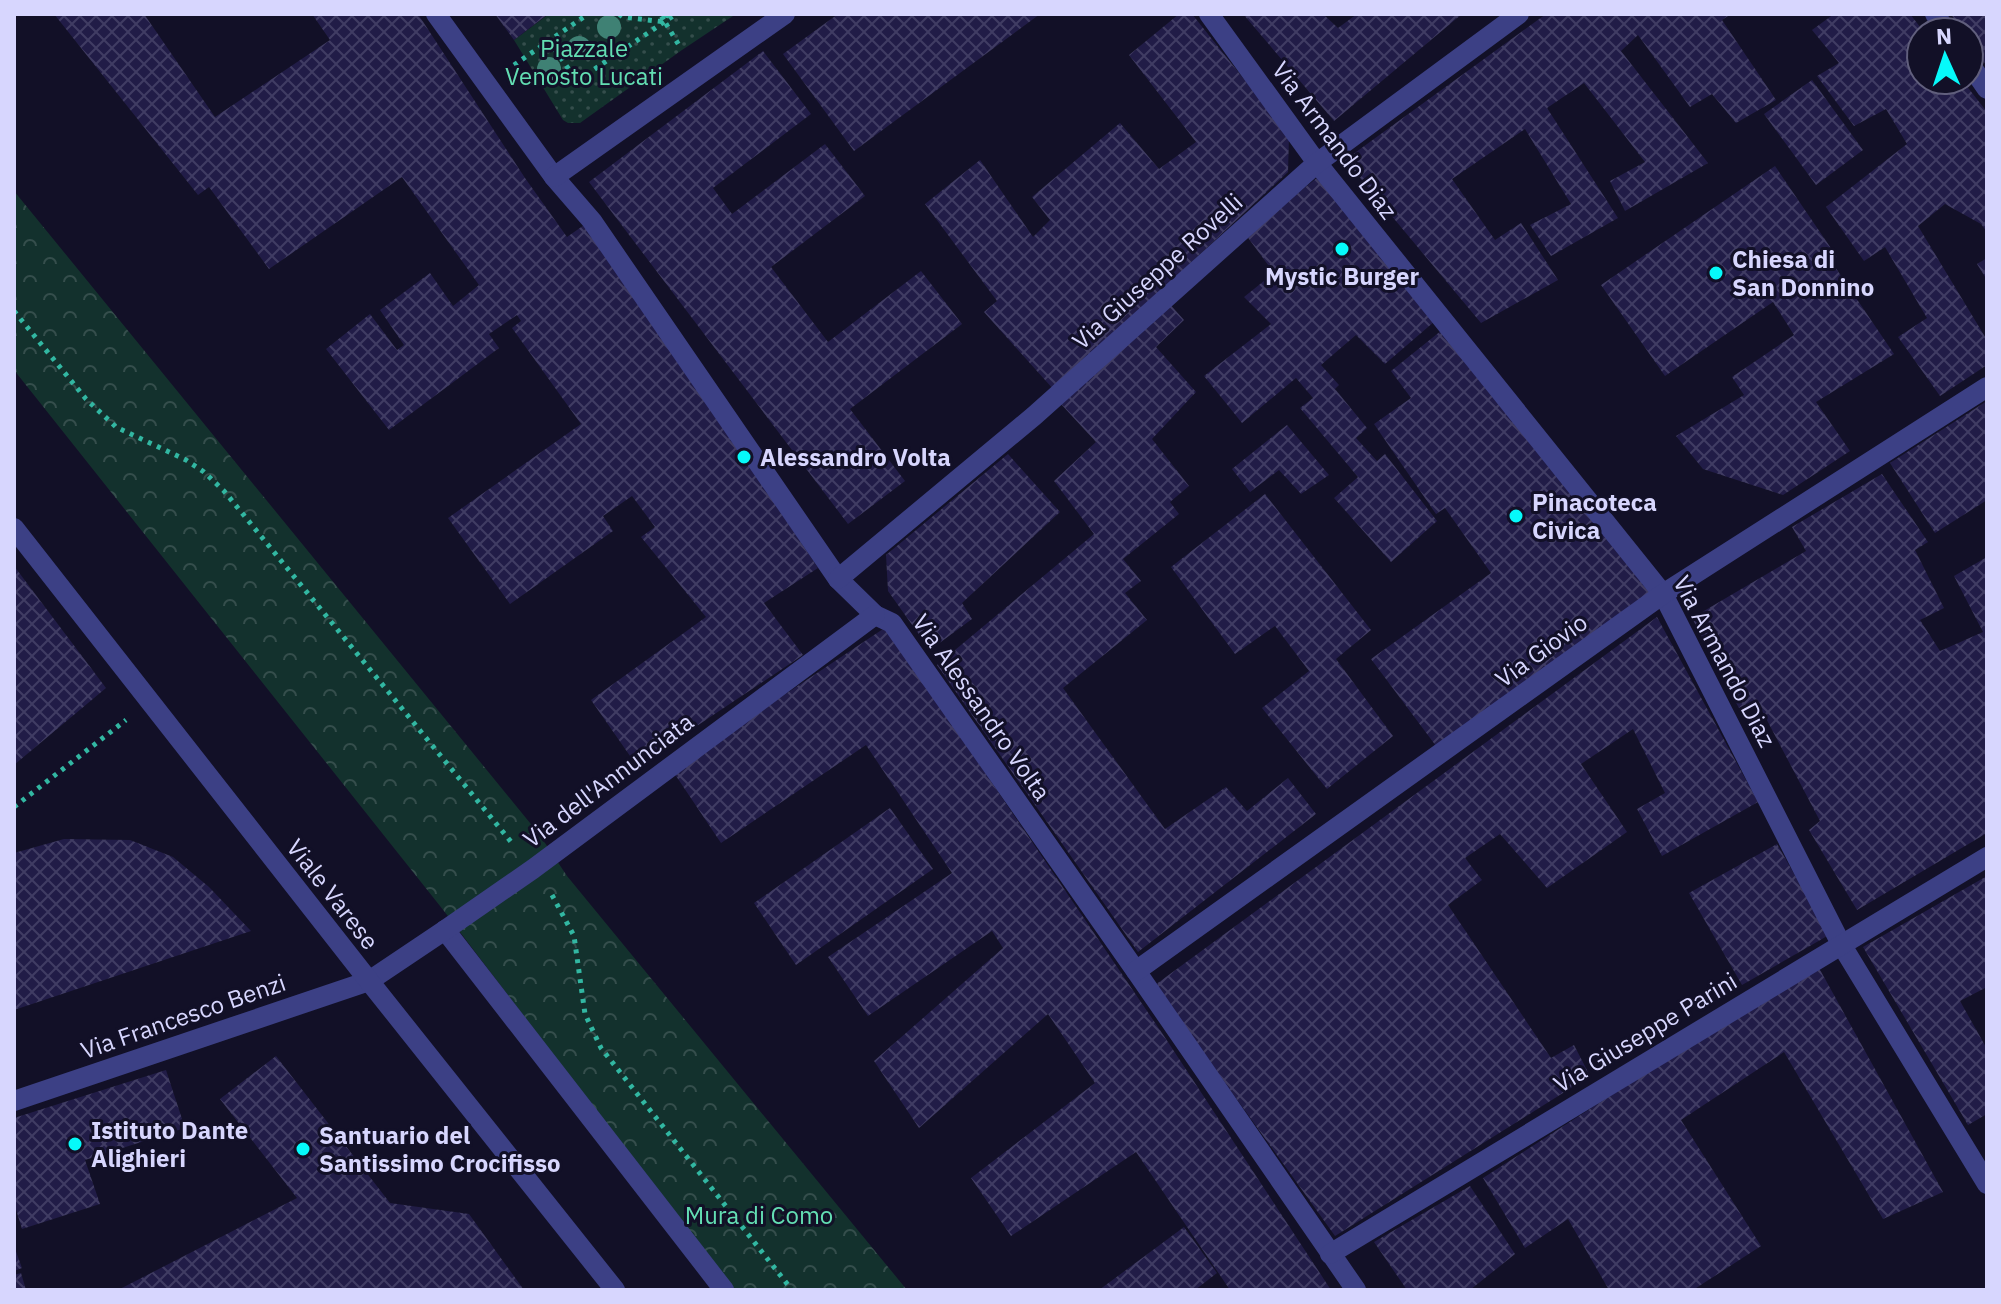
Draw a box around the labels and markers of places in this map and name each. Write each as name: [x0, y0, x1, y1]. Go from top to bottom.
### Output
marker: Mystic Burger: [1333, 240, 1351, 258]
place label: Chiesa di San Donnino: [1732, 243, 1874, 303]
place label: Mystic Burger: [1265, 260, 1419, 292]
marker: Chiesa di San Donnino: [1707, 264, 1725, 282]
place label: Alessandro Volta: [760, 441, 951, 473]
marker: Alessandro Volta: [735, 448, 753, 466]
place label: Pinacoteca Civica: [1532, 486, 1657, 546]
marker: Pinacoteca Civica: [1507, 507, 1525, 525]
place label: Istituto Dante Alighieri: [91, 1114, 248, 1174]
place label: Santuario del Santissimo Crocifisso: [319, 1119, 561, 1179]
marker: Istituto Dante Alighieri: [66, 1135, 84, 1153]
marker: Santuario del Santissimo Crocifisso: [294, 1140, 312, 1158]

